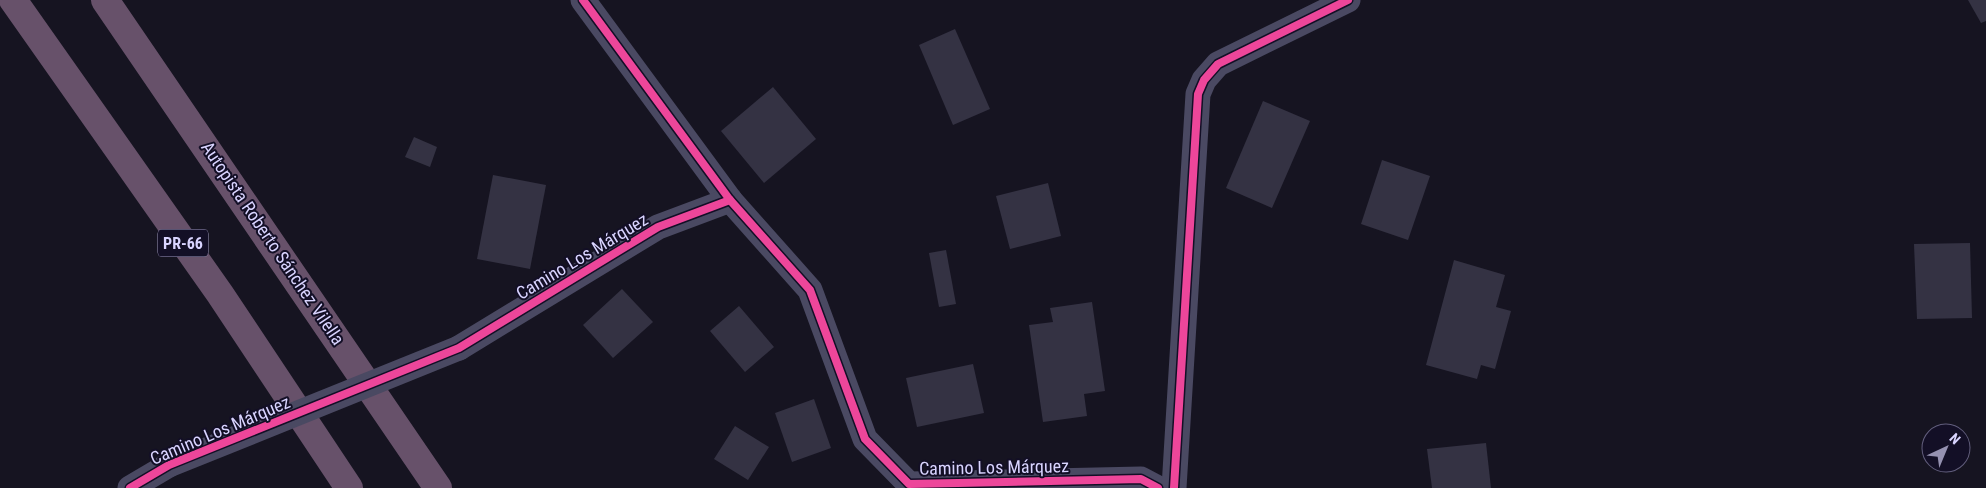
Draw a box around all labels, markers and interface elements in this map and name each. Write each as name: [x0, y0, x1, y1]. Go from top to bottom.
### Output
street label: Autopista Roberto Sánchez Vilella: [197, 137, 349, 349]
street label: Camino Los Márquez: [512, 208, 652, 304]
road number: PR-66: [158, 230, 208, 256]
street label: Camino Los Márquez: [147, 391, 293, 469]
north arrow: [1921, 423, 1971, 473]
text: N: [1946, 430, 1964, 447]
street label: Camino Los Márquez: [919, 455, 1069, 479]

